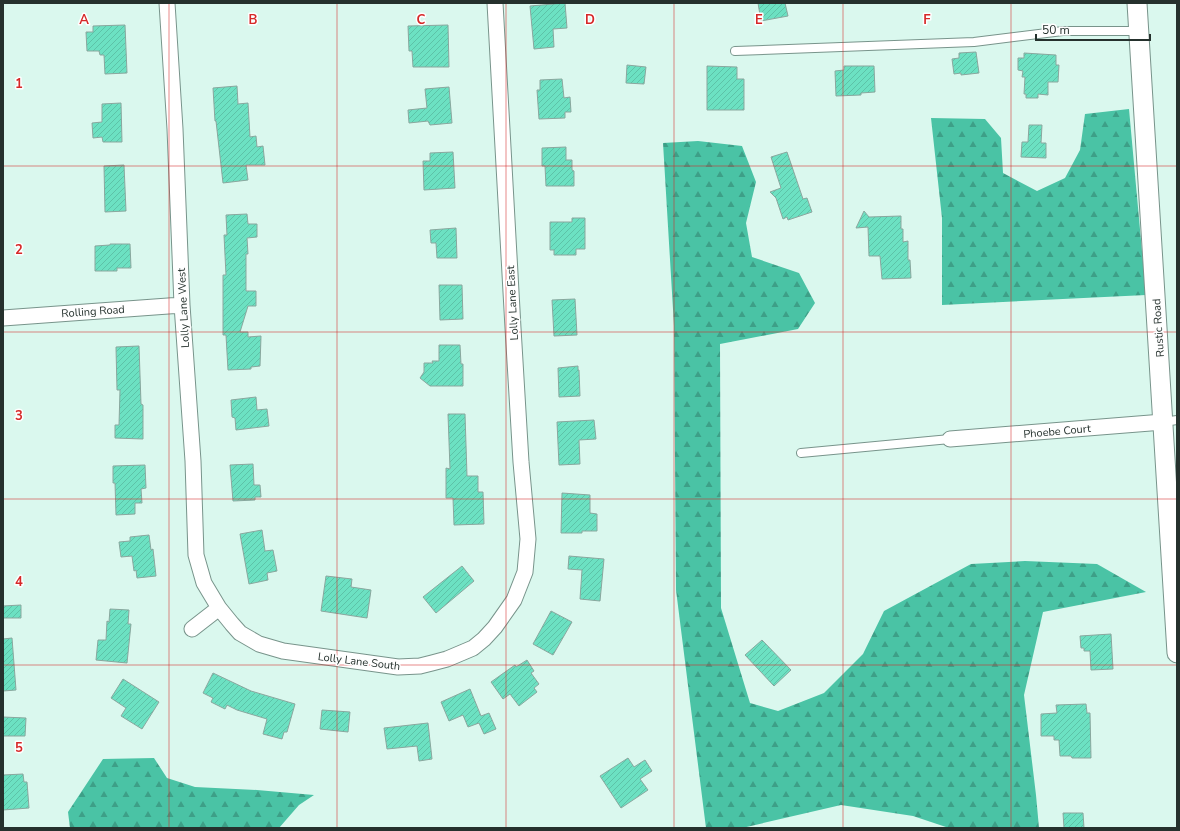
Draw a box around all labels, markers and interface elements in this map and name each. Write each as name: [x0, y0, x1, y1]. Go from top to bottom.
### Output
text: A: [79, 11, 89, 29]
text: B: [249, 11, 258, 29]
text: C: [417, 11, 426, 29]
text: D: [585, 11, 595, 29]
text: E: [755, 11, 763, 29]
text: F: [923, 11, 931, 29]
scale bar: [1036, 16, 1150, 42]
text: 50 m: [1042, 22, 1070, 38]
text: 1: [15, 75, 23, 93]
text: 2: [15, 241, 23, 259]
street label: Lolly Lane East: [503, 265, 522, 341]
street label: Lolly Lane West: [174, 267, 193, 348]
street label: Rustic Road: [1149, 298, 1168, 358]
street label: Rolling Road: [61, 302, 125, 321]
text: 3: [15, 407, 23, 425]
street label: Phoebe Court: [1023, 421, 1092, 442]
text: 4: [15, 573, 23, 591]
street label: Lolly Lane South: [317, 649, 401, 674]
text: 5: [15, 739, 23, 757]

